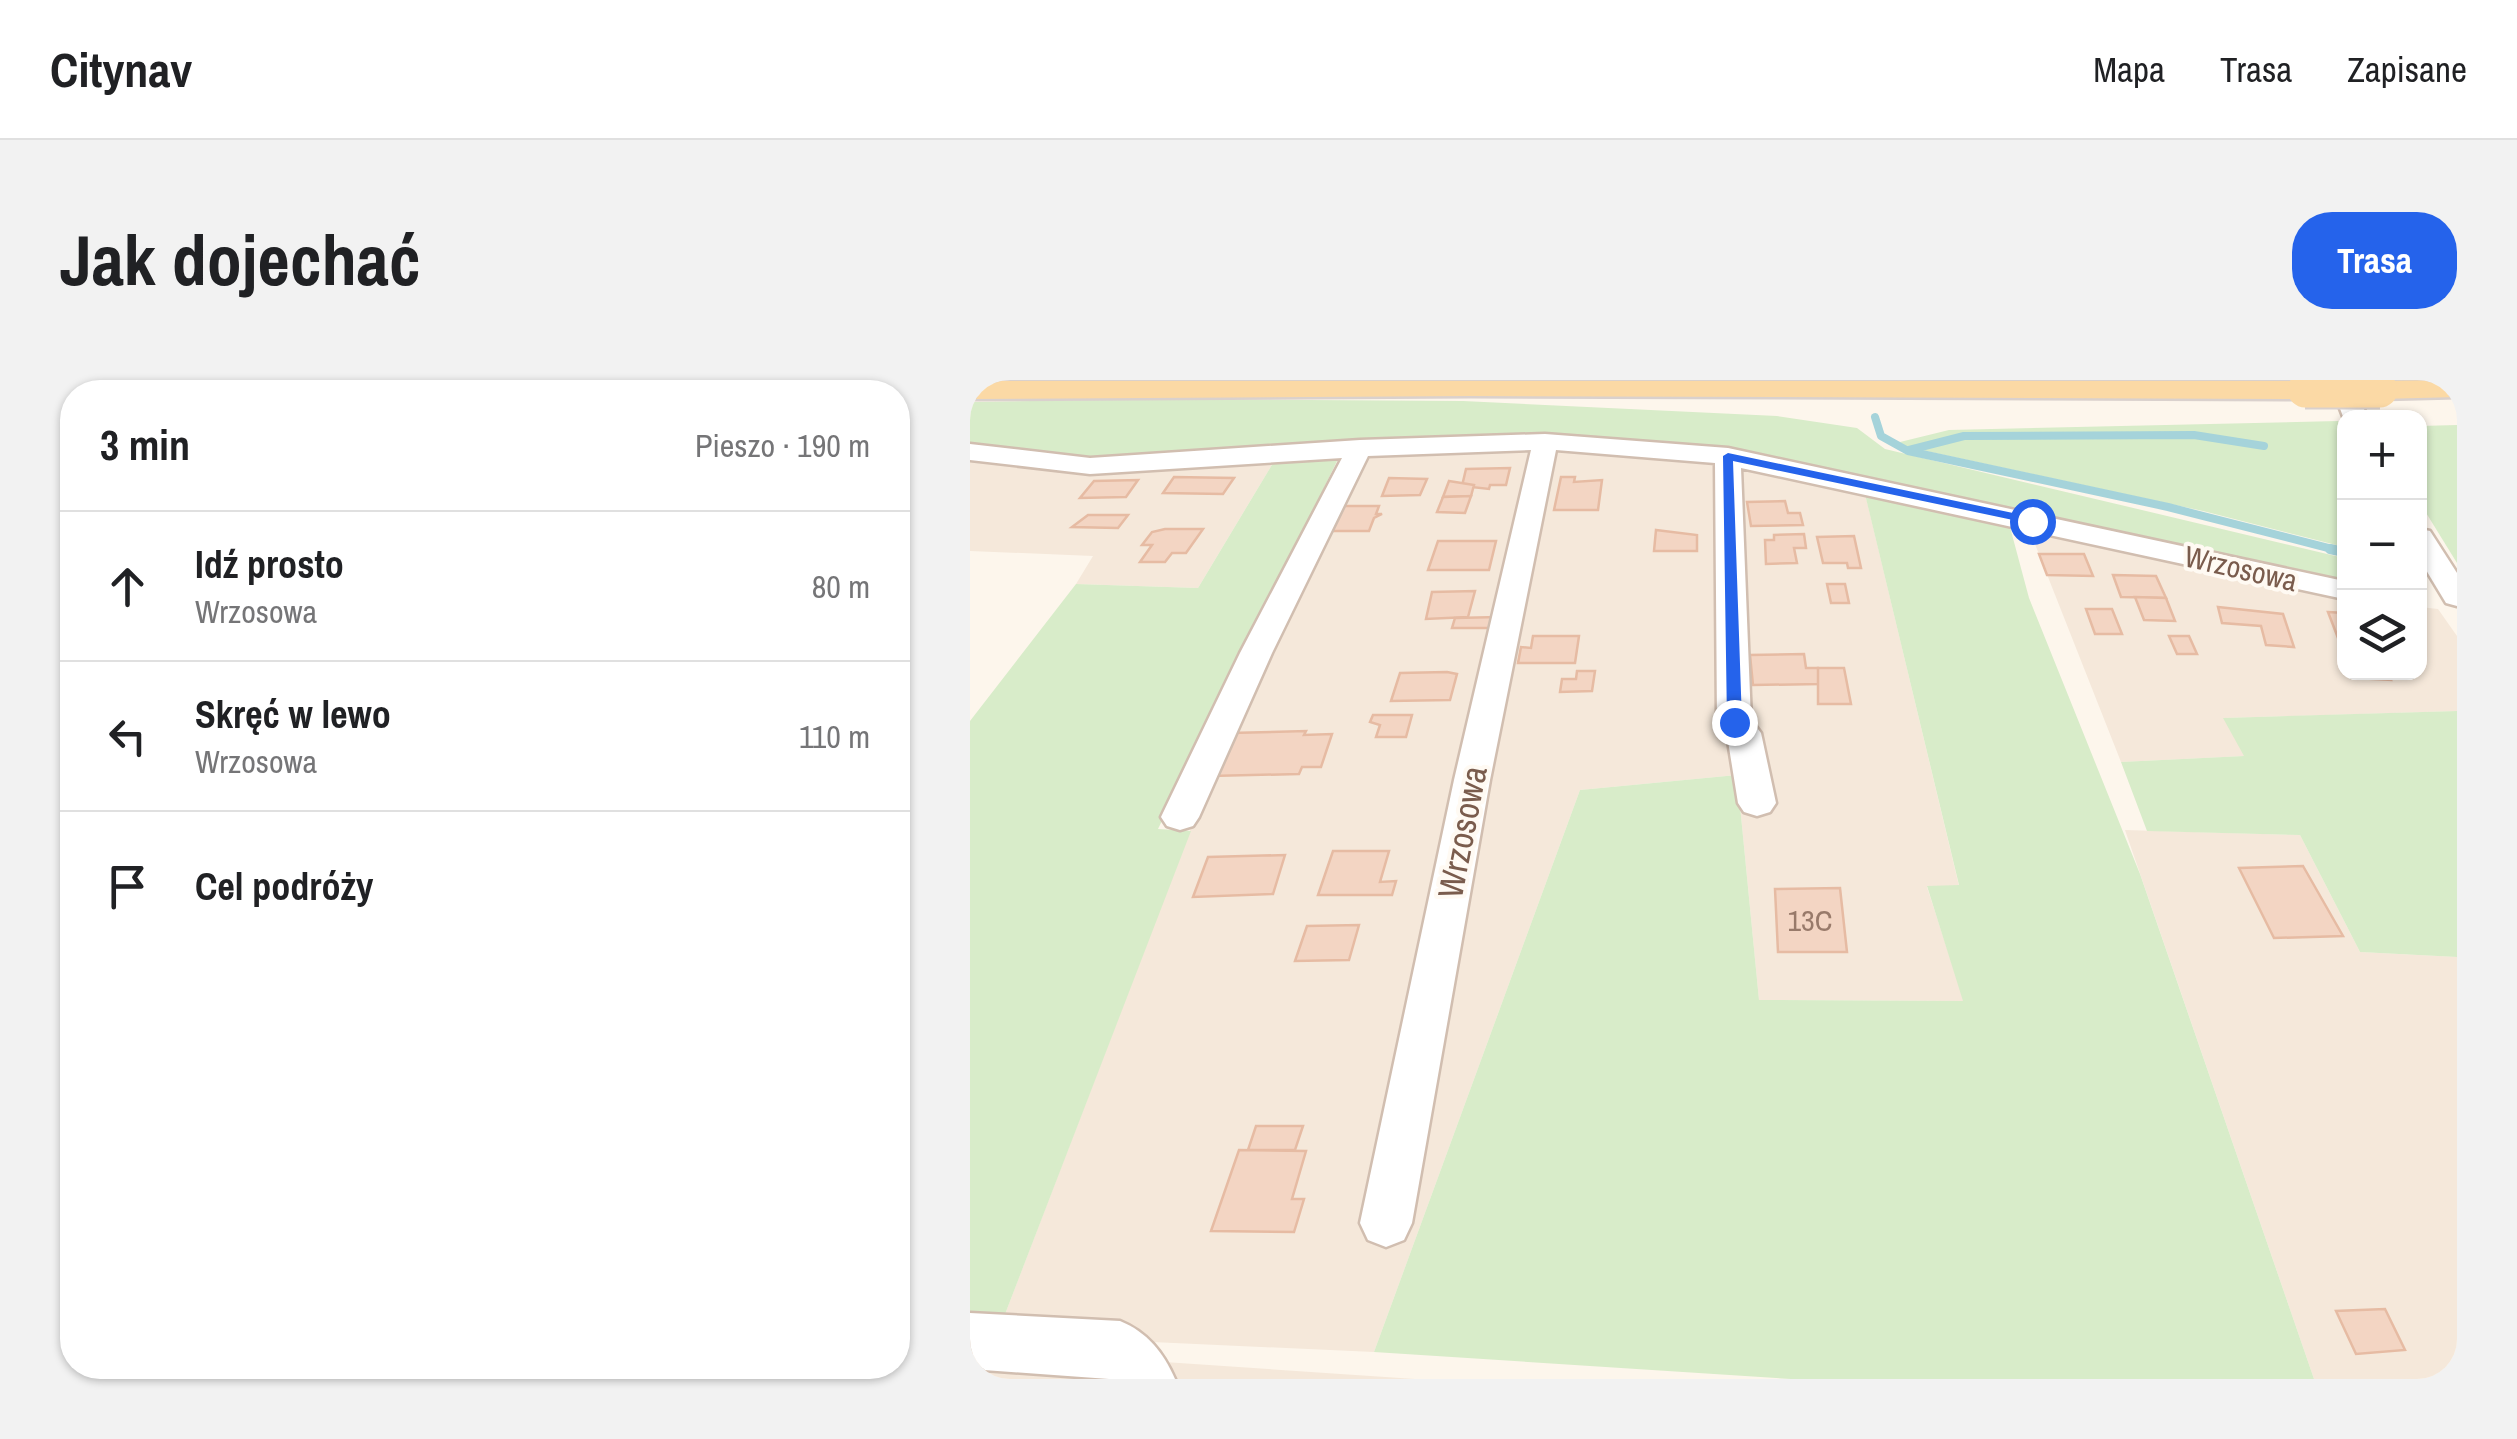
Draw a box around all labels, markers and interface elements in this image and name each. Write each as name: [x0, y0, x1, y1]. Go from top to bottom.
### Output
text: Citynav: [50, 37, 192, 102]
text: Mapa: [2093, 46, 2165, 93]
text: Trasa: [2220, 46, 2292, 93]
text: Zapisane: [2347, 46, 2467, 93]
button: Trasa: [2292, 212, 2457, 309]
text: Jak dojechać: [60, 213, 421, 307]
map controls: [2337, 410, 2427, 680]
button: +: [2337, 410, 2427, 500]
text: 3 min: [100, 417, 190, 473]
text: Pieszo · 190 m: [695, 424, 870, 467]
route start: [2010, 499, 2056, 545]
button: −: [2337, 500, 2427, 590]
street label: Wrzosowa: [2181, 536, 2302, 600]
text: Idź prosto: [195, 539, 344, 590]
icon: ahead: [100, 559, 155, 614]
text: 80 m: [812, 565, 870, 608]
text: Wrzosowa: [195, 590, 317, 633]
button: layers: [2337, 590, 2427, 680]
text: Skręć w lewo: [195, 689, 391, 740]
route end: [1712, 700, 1758, 746]
icon: left: [100, 709, 155, 764]
text: 110 m: [799, 715, 870, 758]
text: Wrzosowa: [195, 740, 317, 783]
street label: Wrzosowa: [1426, 762, 1498, 902]
icon: arrive: [100, 859, 155, 914]
text: Cel podróży: [195, 861, 373, 912]
house number: 13C: [1787, 900, 1833, 940]

